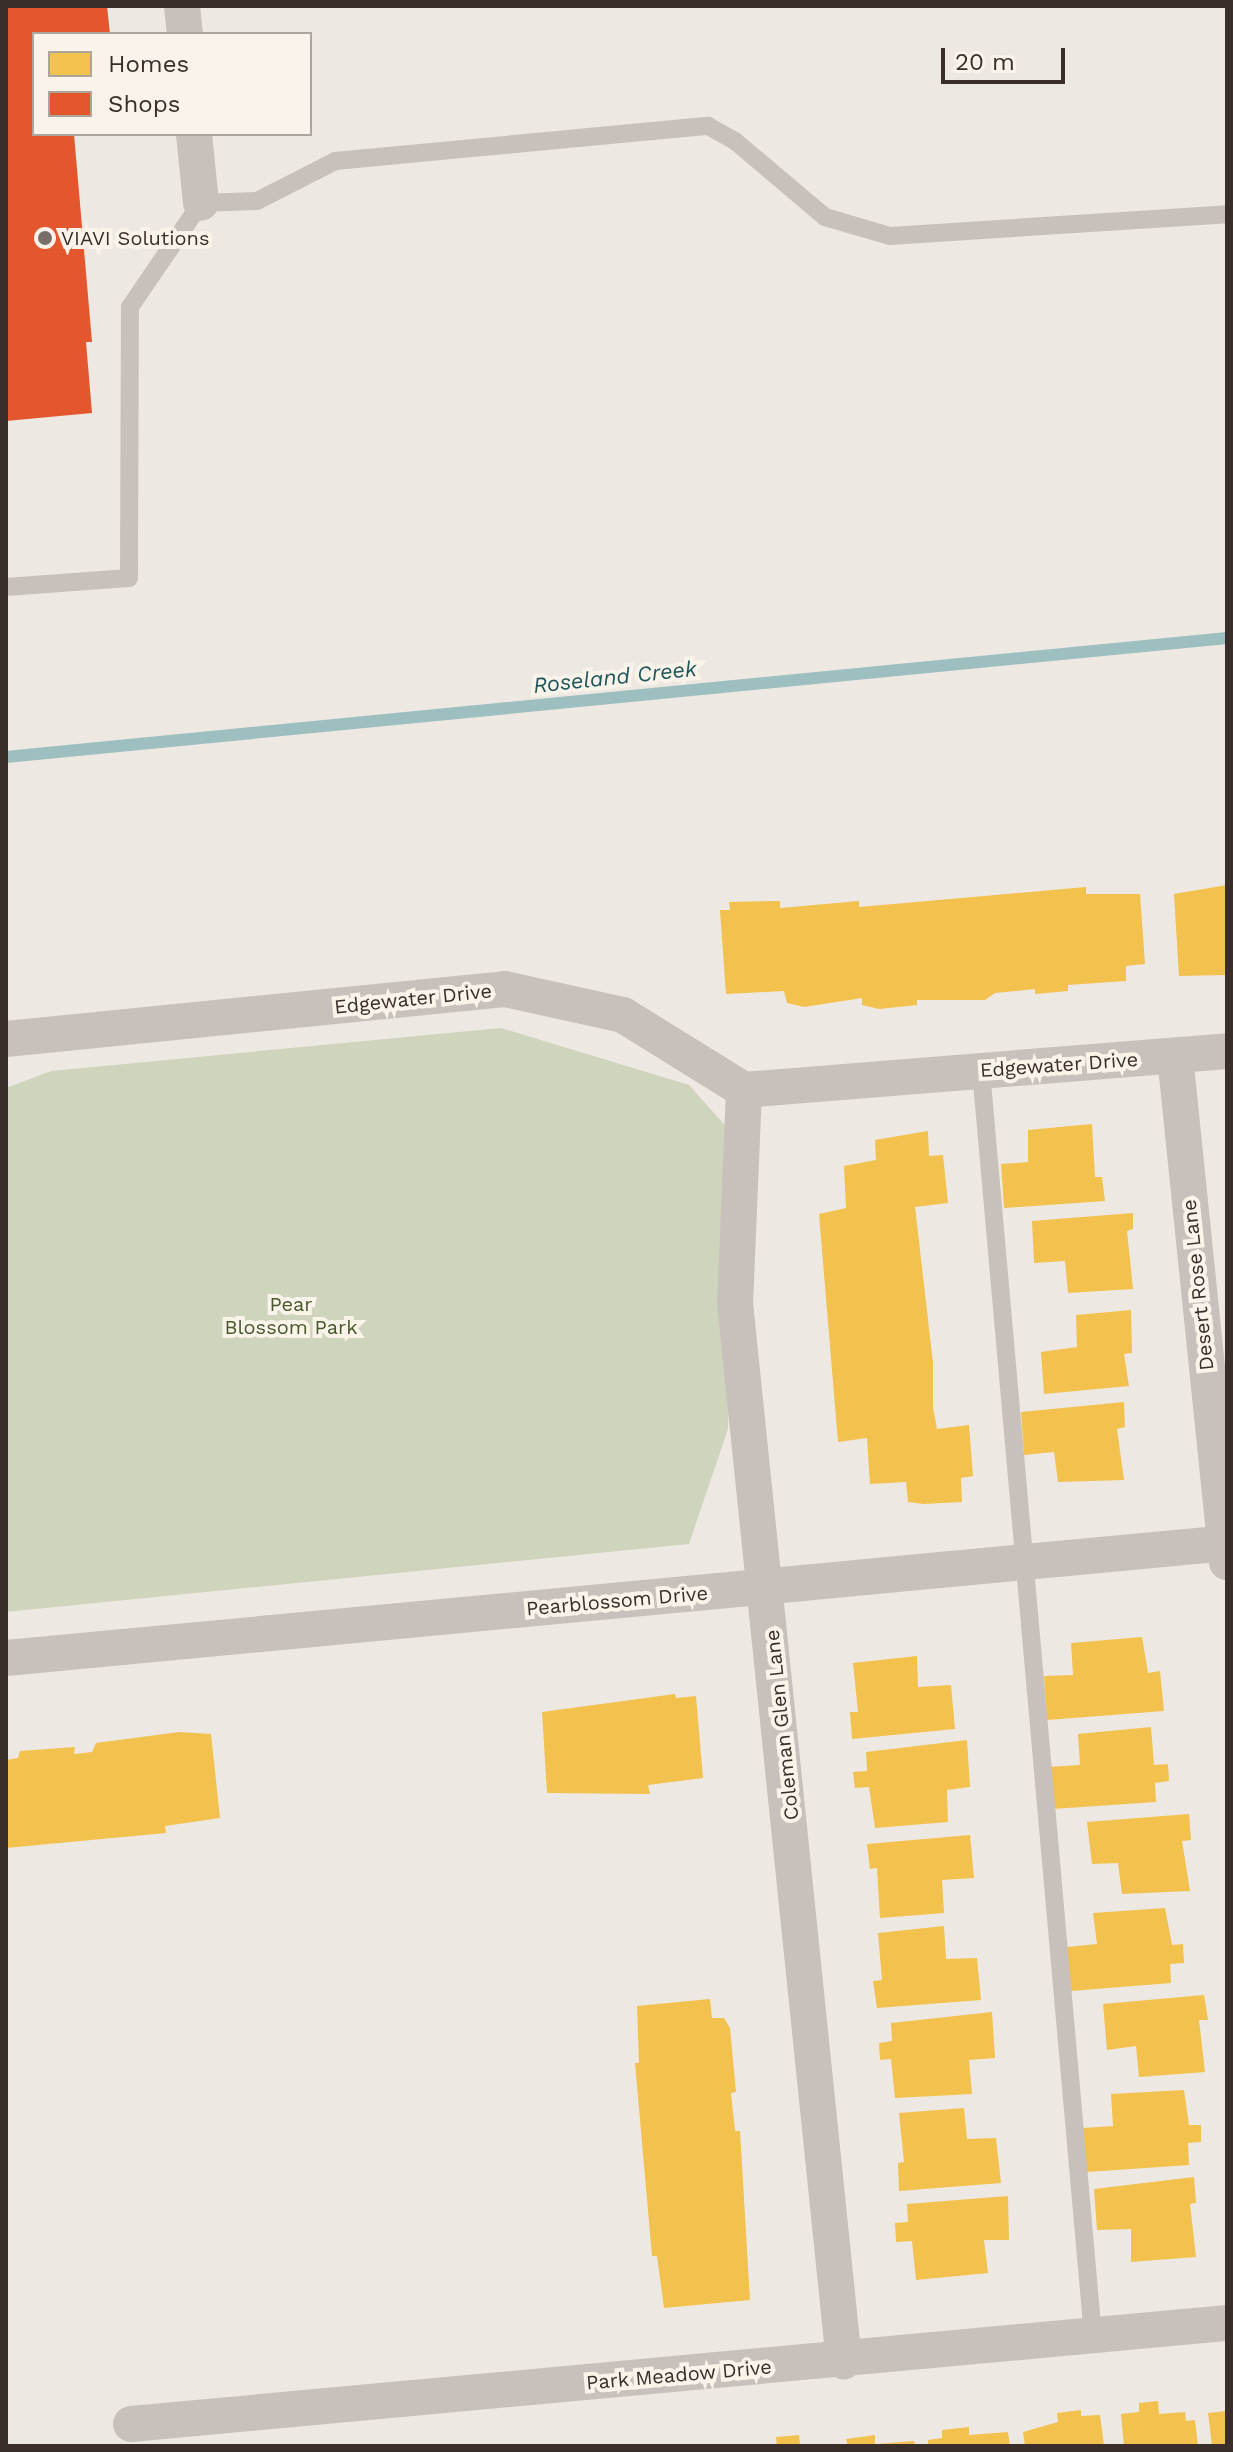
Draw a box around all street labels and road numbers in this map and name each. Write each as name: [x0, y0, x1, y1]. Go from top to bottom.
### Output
street label: Edgewater Drive: [333, 979, 493, 1019]
street label: Edgewater Drive: [979, 1047, 1139, 1083]
street label: Desert Rose Lane: [1177, 1198, 1219, 1372]
street label: Pearblossom Drive: [525, 1581, 709, 1621]
street label: Coleman Glen Lane: [760, 1629, 804, 1821]
street label: Park Meadow Drive: [585, 2355, 773, 2395]

